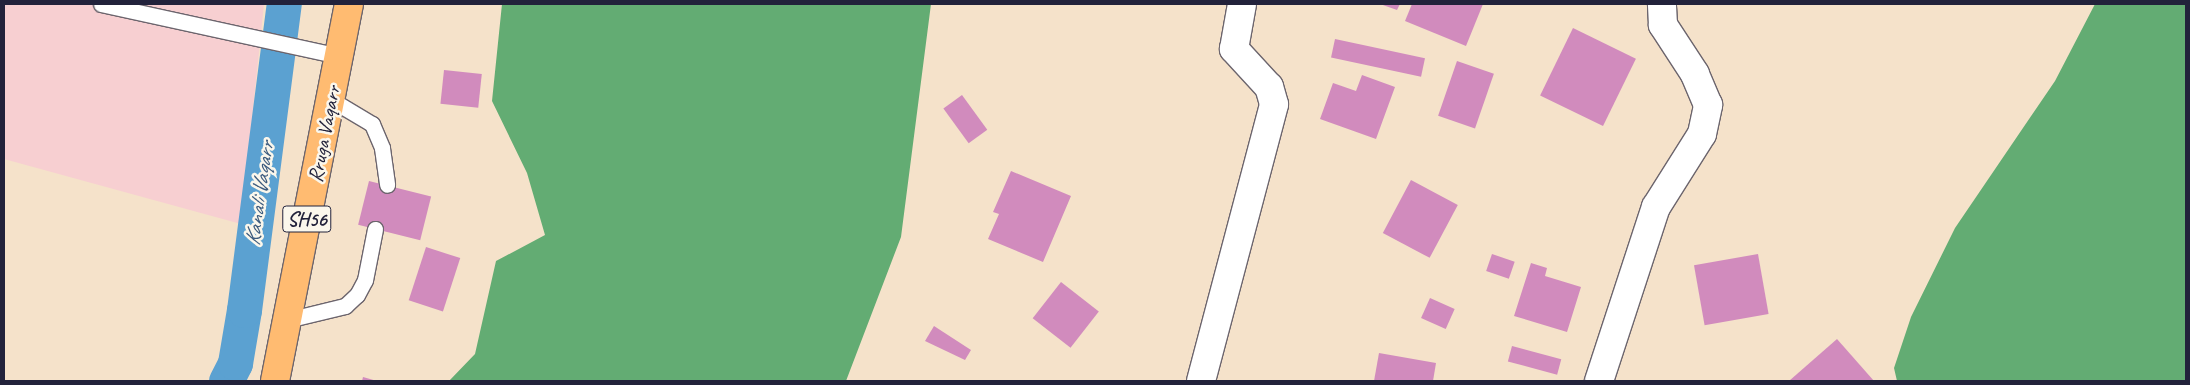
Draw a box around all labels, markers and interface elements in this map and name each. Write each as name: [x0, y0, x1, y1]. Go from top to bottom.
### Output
street label: Rruga Vaqarr: [302, 84, 346, 184]
water label: Kanali Vaqarr: [240, 141, 280, 247]
road number: SH56: [282, 202, 332, 236]

